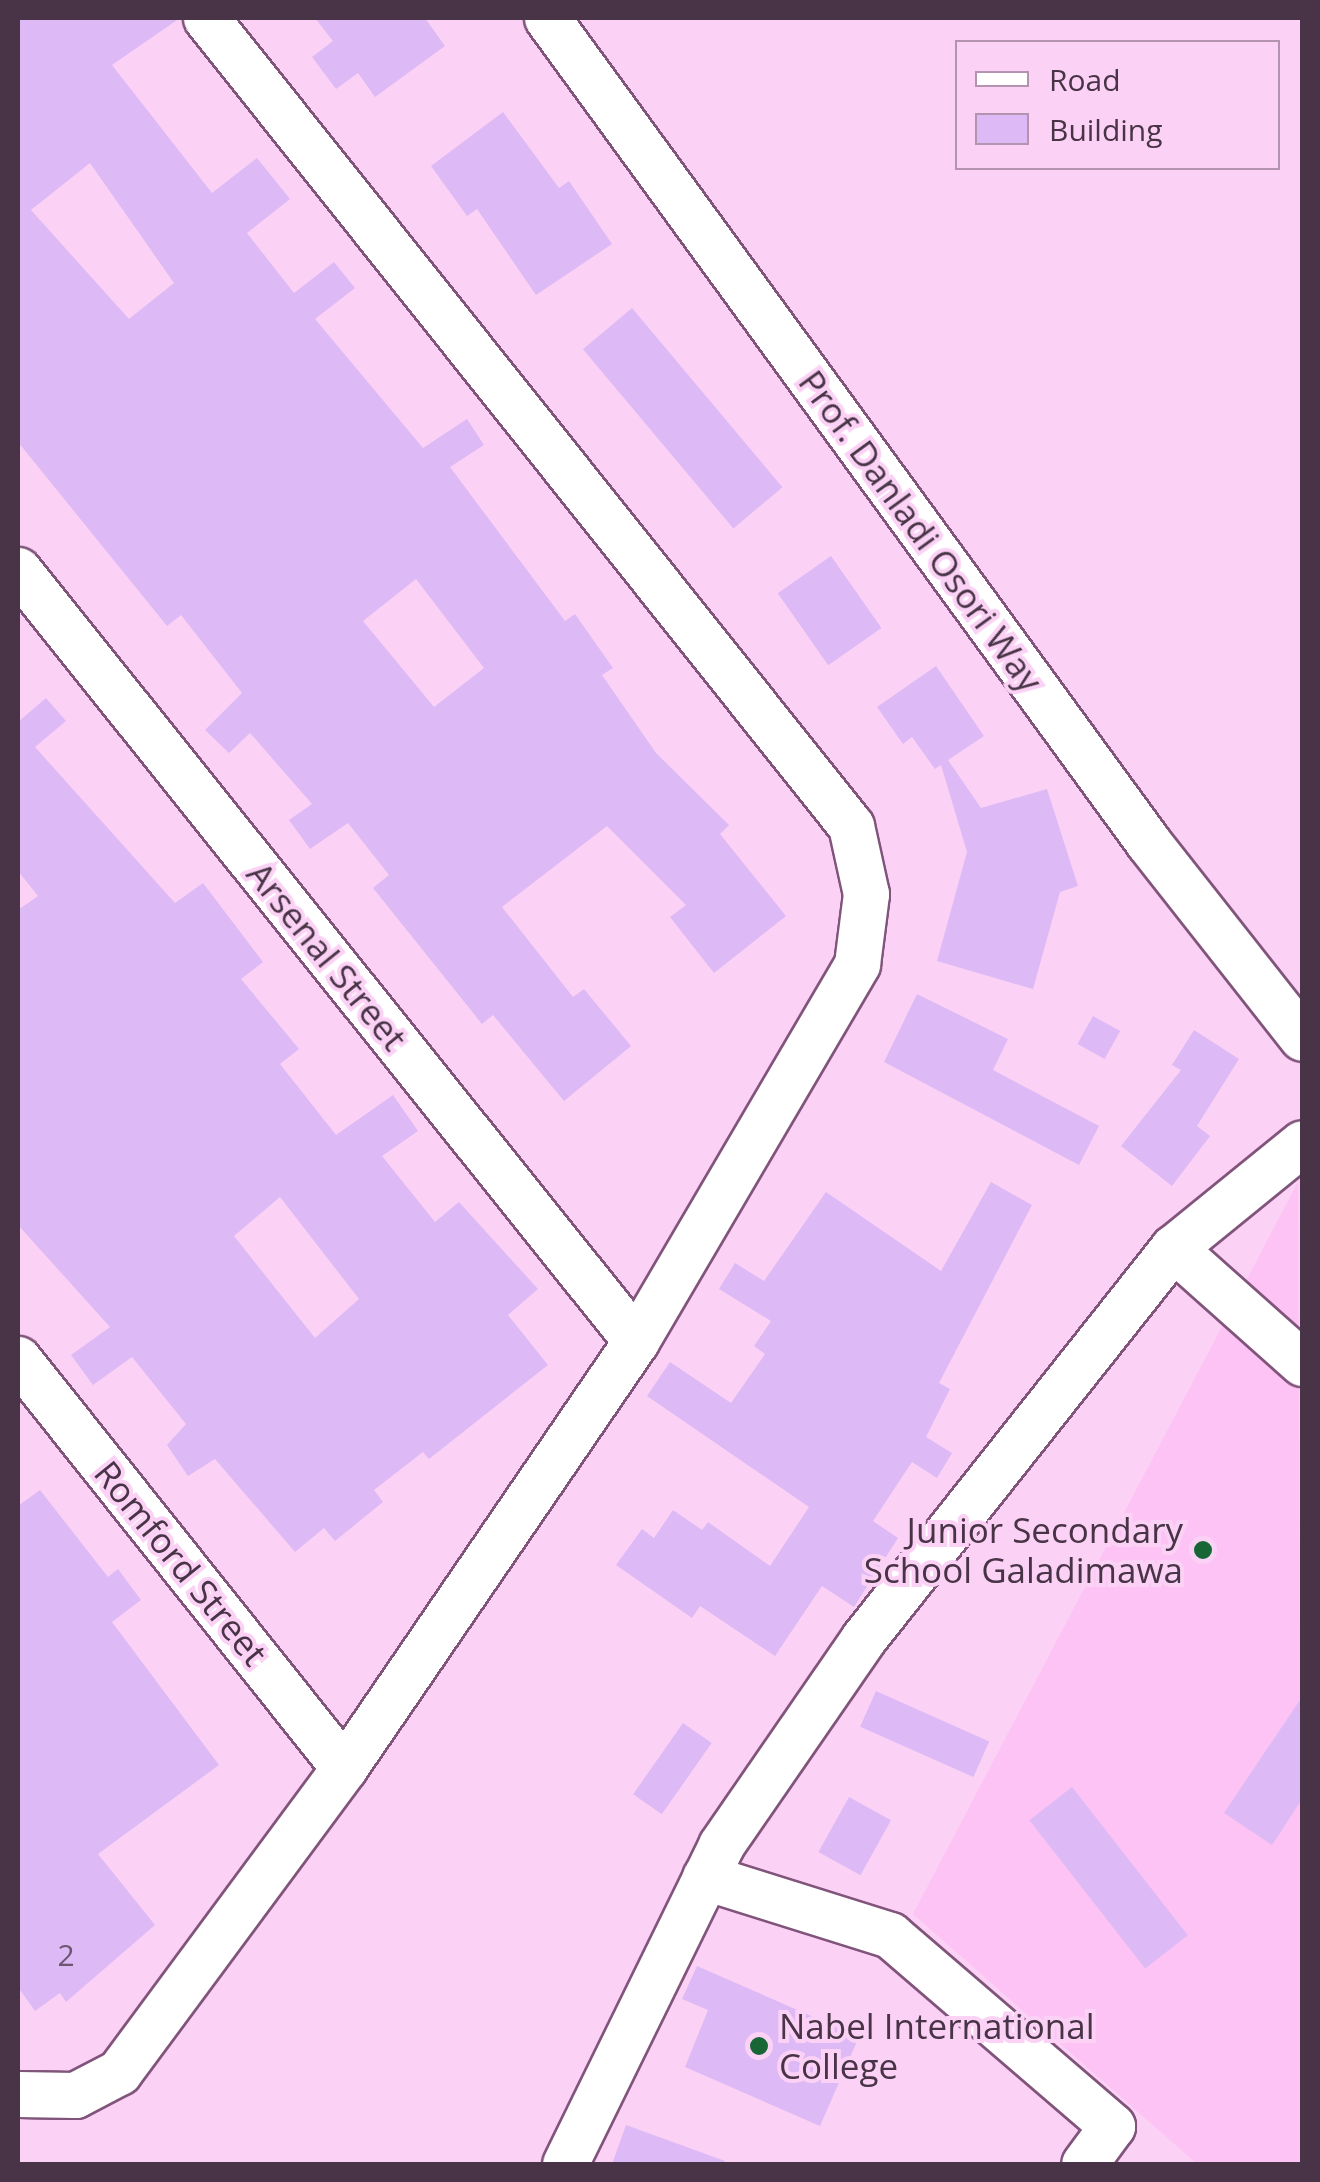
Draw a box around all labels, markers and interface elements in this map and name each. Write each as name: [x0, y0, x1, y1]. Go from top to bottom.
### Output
legend: [955, 40, 1280, 170]
text: Road: [1049, 59, 1121, 100]
text: Building: [1049, 109, 1163, 150]
street label: Prof. Danladi Osori Way: [790, 362, 1052, 700]
street label: Arsenal Street: [239, 854, 415, 1058]
street label: Romford Street: [86, 1452, 276, 1674]
place label: Junior Secondary School Galadimawa: [864, 1509, 1183, 1591]
marker: Junior Secondary School Galadimawa: [1192, 1539, 1214, 1561]
house number: 2: [57, 1937, 75, 1973]
place label: Nabel International College: [779, 2005, 1094, 2087]
marker: Nabel International College: [748, 2035, 770, 2057]

